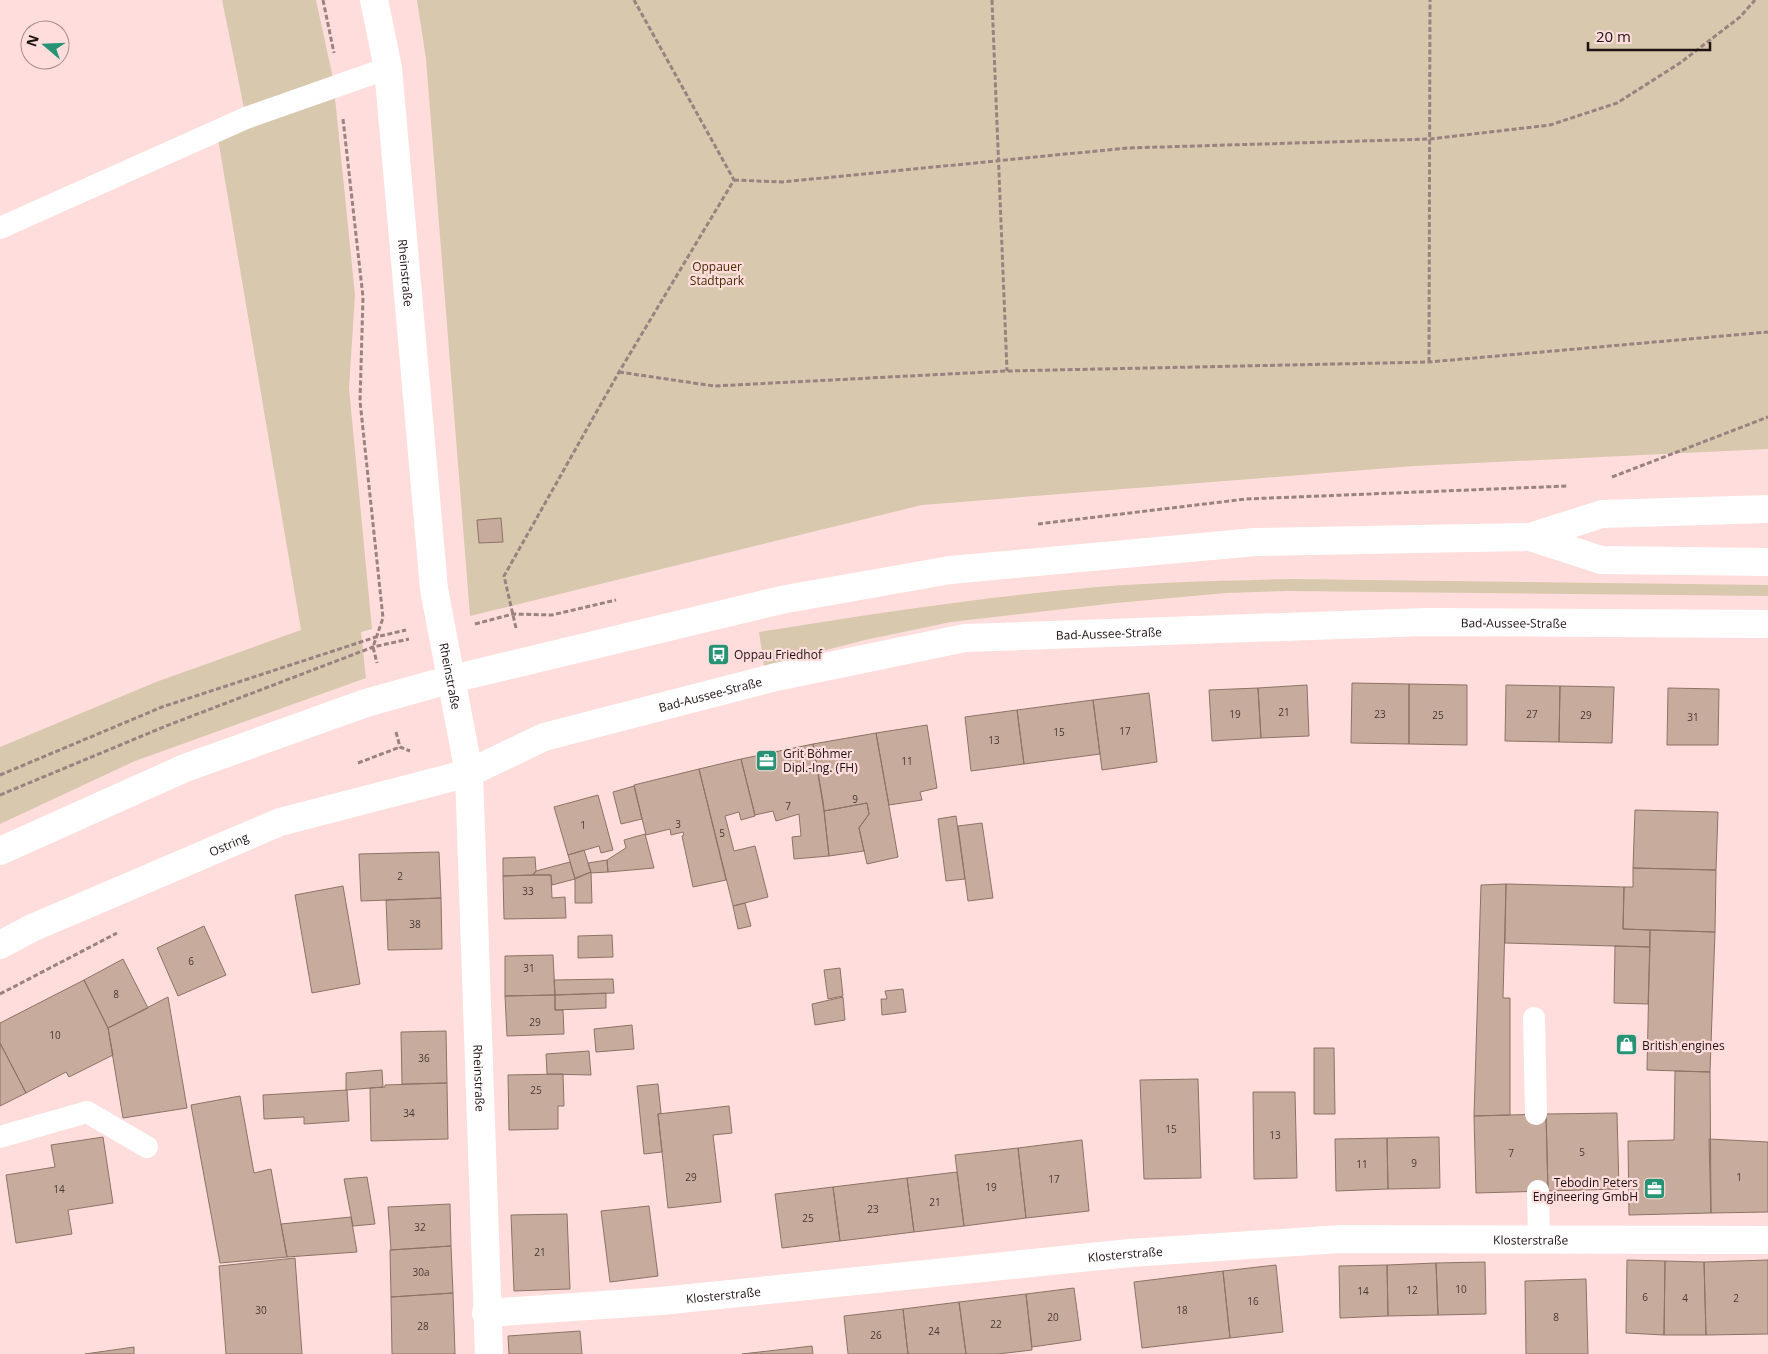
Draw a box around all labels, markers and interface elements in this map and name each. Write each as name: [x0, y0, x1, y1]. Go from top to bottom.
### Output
north arrow: [20, 20, 70, 70]
scale bar: [1588, 20, 1710, 52]
text: 20 m: [1596, 26, 1631, 46]
text: N: [21, 32, 43, 49]
street label: Rheinstraße: [395, 238, 418, 308]
park label: Oppauer Stadtpark: [690, 258, 745, 289]
street label: Bad-Aussee-Straße: [1461, 614, 1567, 631]
street label: Bad-Aussee-Straße: [1056, 623, 1162, 643]
street label: Rheinstraße: [436, 641, 465, 711]
bus stop icon: Oppau Friedhof: [706, 642, 730, 666]
place label: Oppau Friedhof: [734, 646, 823, 663]
street label: Bad-Aussee-Straße: [657, 672, 764, 716]
house number: 21: [1278, 705, 1290, 719]
house number: 19: [1229, 707, 1241, 721]
house number: 23: [1374, 707, 1386, 721]
house number: 27: [1526, 707, 1538, 721]
house number: 25: [1432, 708, 1444, 722]
house number: 29: [1580, 708, 1592, 722]
house number: 31: [1687, 710, 1699, 724]
house number: 17: [1119, 724, 1131, 738]
house number: 15: [1053, 725, 1065, 739]
house number: 13: [988, 733, 1000, 747]
place label: Grit Böhmer Dipl.-Ing. (FH): [783, 745, 858, 776]
office icon: Grit Böhmer Dipl.-Ing. (FH): [755, 748, 779, 772]
house number: 11: [901, 754, 913, 768]
house number: 9: [852, 792, 858, 806]
house number: 7: [785, 799, 791, 813]
house number: 3: [675, 817, 681, 831]
house number: 1: [580, 818, 586, 832]
house number: 5: [719, 826, 725, 840]
street label: Ostring: [206, 828, 251, 860]
house number: 2: [397, 869, 403, 883]
house number: 33: [522, 884, 534, 898]
house number: 38: [409, 917, 421, 931]
house number: 6: [188, 954, 194, 968]
house number: 31: [523, 961, 535, 975]
house number: 8: [113, 987, 119, 1001]
house number: 29: [529, 1015, 541, 1029]
house number: 10: [49, 1028, 61, 1042]
shop icon: British engines: [1614, 1033, 1638, 1057]
place label: British engines: [1642, 1037, 1725, 1054]
street label: Rheinstraße: [470, 1044, 489, 1112]
house number: 36: [418, 1051, 430, 1065]
house number: 25: [530, 1083, 542, 1097]
house number: 34: [403, 1106, 415, 1120]
house number: 15: [1165, 1122, 1177, 1136]
house number: 13: [1269, 1128, 1281, 1142]
house number: 5: [1579, 1145, 1585, 1159]
house number: 7: [1508, 1146, 1514, 1160]
house number: 9: [1411, 1156, 1417, 1170]
house number: 11: [1356, 1157, 1368, 1171]
house number: 29: [685, 1170, 697, 1184]
house number: 1: [1736, 1170, 1742, 1184]
house number: 17: [1048, 1172, 1060, 1186]
place label: Tebodin Peters Engineering GmbH: [1533, 1174, 1638, 1205]
office icon: Tebodin Peters Engineering GmbH: [1642, 1177, 1666, 1201]
house number: 19: [985, 1180, 997, 1194]
house number: 14: [53, 1182, 65, 1196]
house number: 21: [929, 1195, 941, 1209]
house number: 23: [867, 1202, 879, 1216]
house number: 25: [802, 1211, 814, 1225]
house number: 32: [414, 1220, 426, 1234]
street label: Klosterstraße: [1493, 1231, 1568, 1248]
street label: Klosterstraße: [1087, 1242, 1163, 1266]
house number: 21: [534, 1245, 546, 1259]
house number: 30a: [413, 1265, 430, 1279]
street label: Klosterstraße: [685, 1282, 762, 1307]
house number: 10: [1455, 1282, 1467, 1296]
house number: 12: [1406, 1283, 1418, 1297]
house number: 14: [1357, 1284, 1369, 1298]
house number: 6: [1642, 1290, 1648, 1304]
house number: 4: [1682, 1291, 1688, 1305]
house number: 2: [1733, 1291, 1739, 1305]
house number: 16: [1247, 1294, 1259, 1308]
house number: 30: [255, 1303, 267, 1317]
house number: 18: [1176, 1303, 1188, 1317]
house number: 20: [1047, 1310, 1059, 1324]
house number: 8: [1553, 1310, 1559, 1324]
house number: 22: [990, 1317, 1002, 1331]
house number: 28: [417, 1319, 429, 1333]
house number: 24: [928, 1324, 940, 1338]
house number: 26: [870, 1328, 882, 1342]

